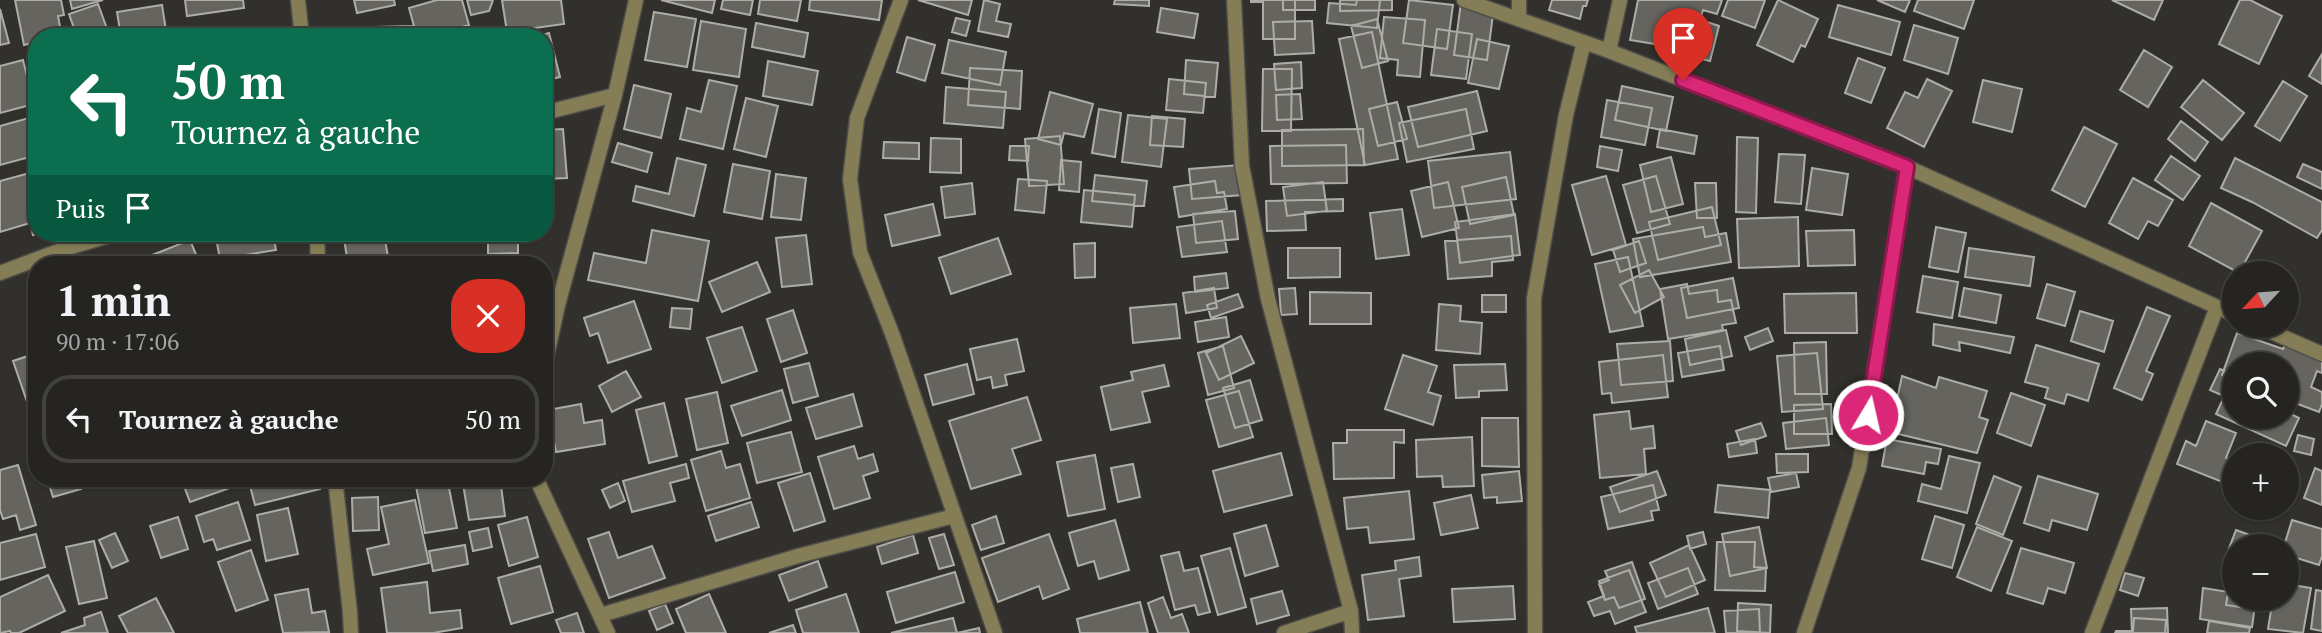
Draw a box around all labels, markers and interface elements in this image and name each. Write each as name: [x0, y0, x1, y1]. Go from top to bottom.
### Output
pin: [1653, 8, 1713, 80]
icon: arrive: [1664, 19, 1702, 57]
text: 50 m: [171, 48, 285, 113]
icon: left: [56, 56, 147, 147]
text: Tournez à gauche: [171, 111, 420, 153]
icon: arrive: [119, 189, 157, 227]
text: Puis: [56, 191, 105, 225]
north arrow: [2222, 261, 2300, 338]
map controls: [2222, 261, 2299, 611]
text: 1 min: [56, 272, 171, 328]
button: close: [451, 279, 525, 353]
text: 90 m · 17:06: [56, 326, 179, 357]
button: search: [2222, 352, 2299, 429]
position arrow: [1831, 378, 1905, 452]
icon: left: [60, 400, 98, 438]
text: Tournez à gauche: [119, 402, 339, 436]
text: 50 m: [465, 402, 521, 436]
button: +: [2222, 443, 2299, 520]
button: −: [2222, 534, 2299, 611]

